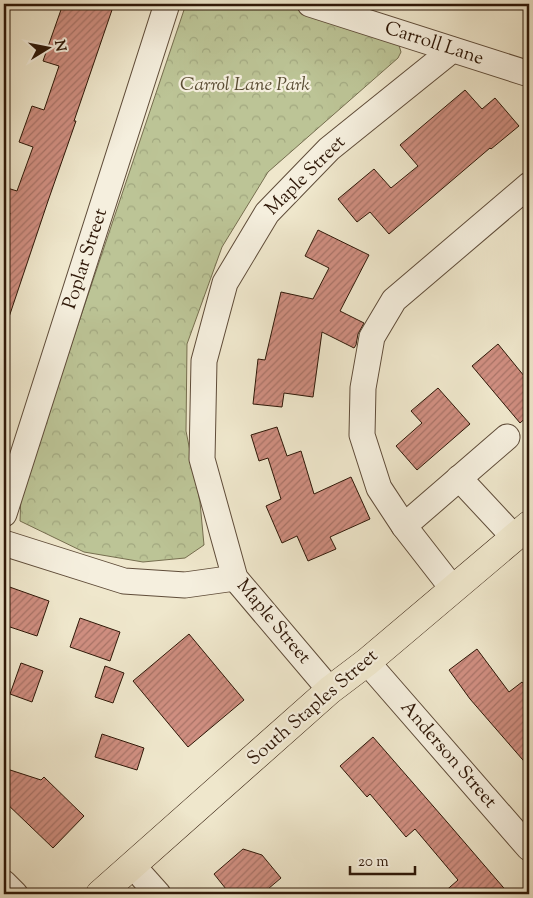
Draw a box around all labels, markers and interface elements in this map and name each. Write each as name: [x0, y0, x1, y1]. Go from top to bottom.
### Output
street label: Carroll Lane: [381, 15, 487, 73]
north arrow: [22, 22, 72, 72]
text: N: [48, 39, 70, 53]
park label: Carrol Lane Park: [180, 72, 310, 99]
street label: Maple Street: [260, 129, 353, 222]
street label: Poplar Street: [57, 205, 115, 313]
street label: Maple Street: [229, 574, 317, 671]
street label: South Staples Street: [242, 643, 385, 773]
street label: Anderson Street: [393, 695, 503, 815]
scale bar: [350, 843, 416, 875]
text: 20 m: [358, 852, 389, 873]

